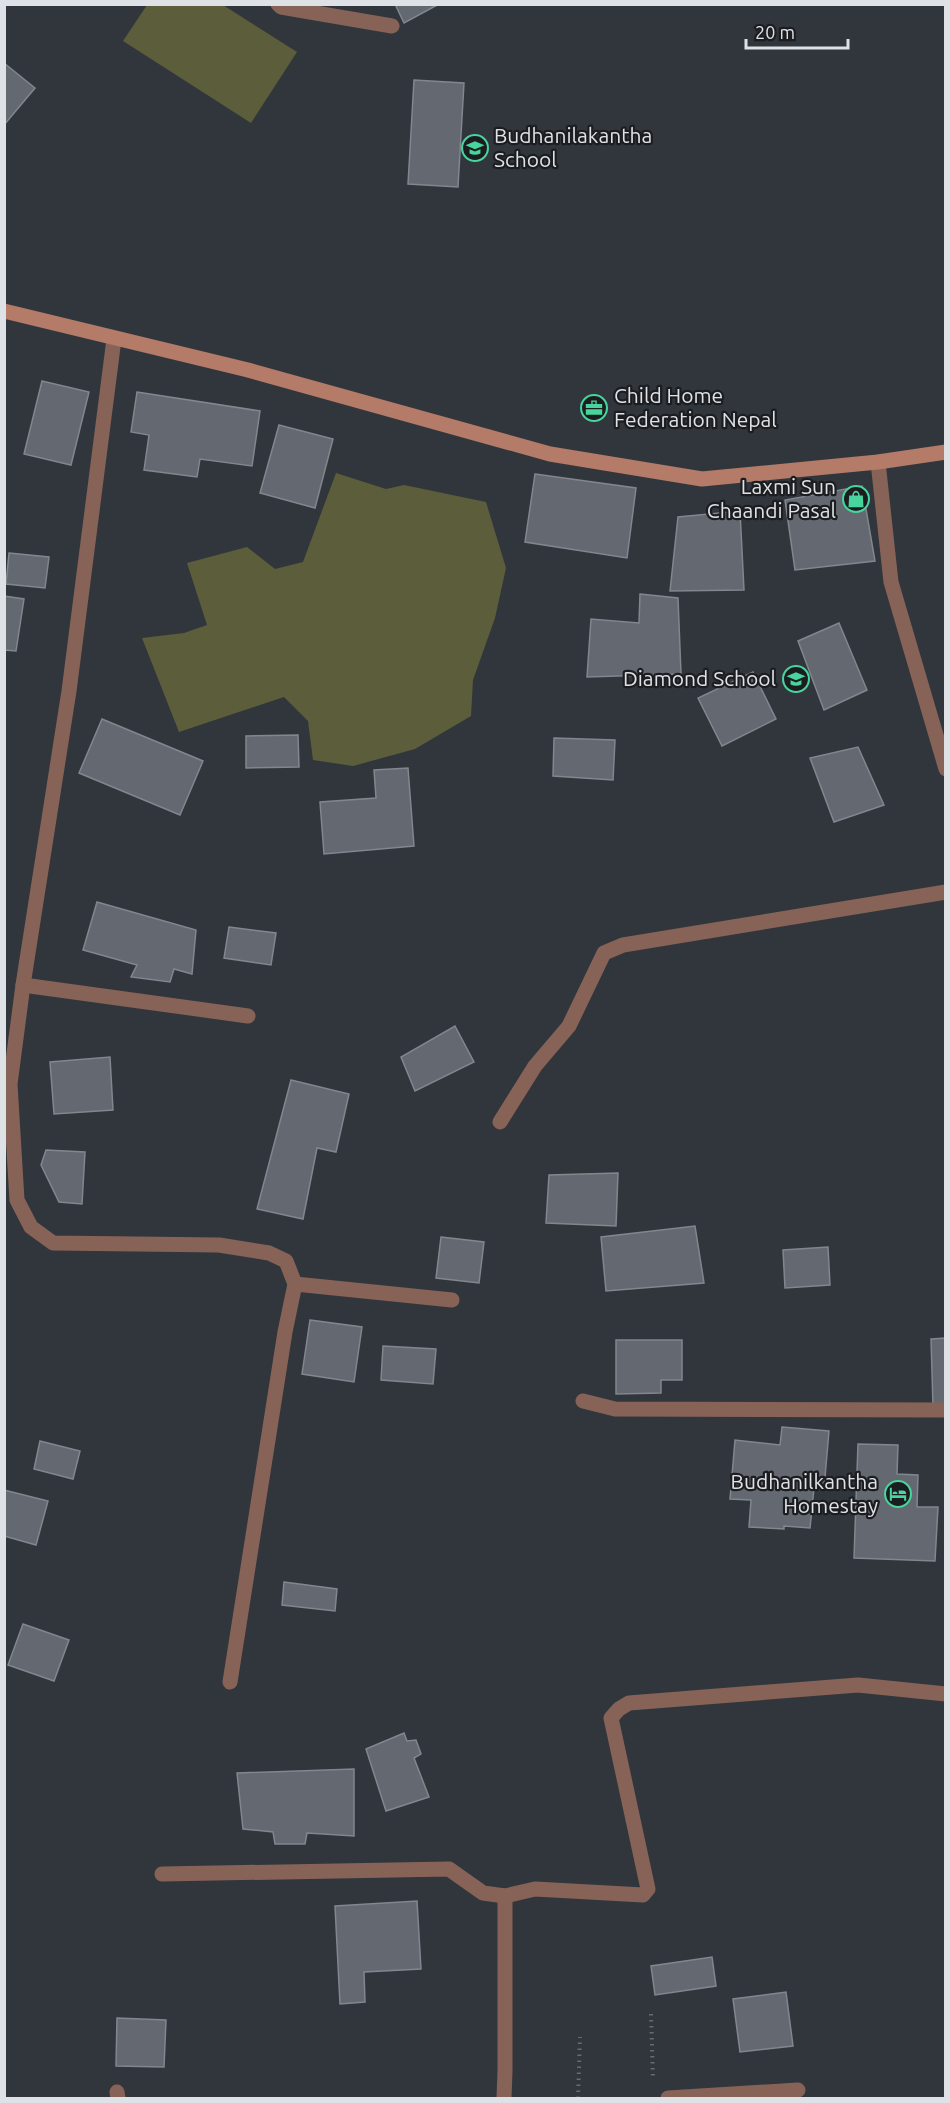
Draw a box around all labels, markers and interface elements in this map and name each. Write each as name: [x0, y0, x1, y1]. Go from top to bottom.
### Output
scale bar: [746, 12, 848, 50]
text: 20 m: [755, 22, 795, 42]
place label: Budhanilakantha School: [494, 123, 652, 171]
school or university icon: Budhanilakantha School: [460, 133, 490, 163]
place label: Child Home Federation Nepal: [614, 383, 777, 431]
office icon: Child Home Federation Nepal: [579, 393, 609, 423]
place label: Laxmi Sun Chaandi Pasal: [707, 474, 836, 522]
shop icon: Laxmi Sun Chaandi Pasal: [841, 484, 871, 514]
school or university icon: Diamond School: [781, 664, 811, 694]
place label: Diamond School: [623, 666, 776, 690]
place label: Budhanilkantha Homestay: [731, 1469, 878, 1517]
hotel icon: Budhanilkantha Homestay: [883, 1479, 913, 1509]

